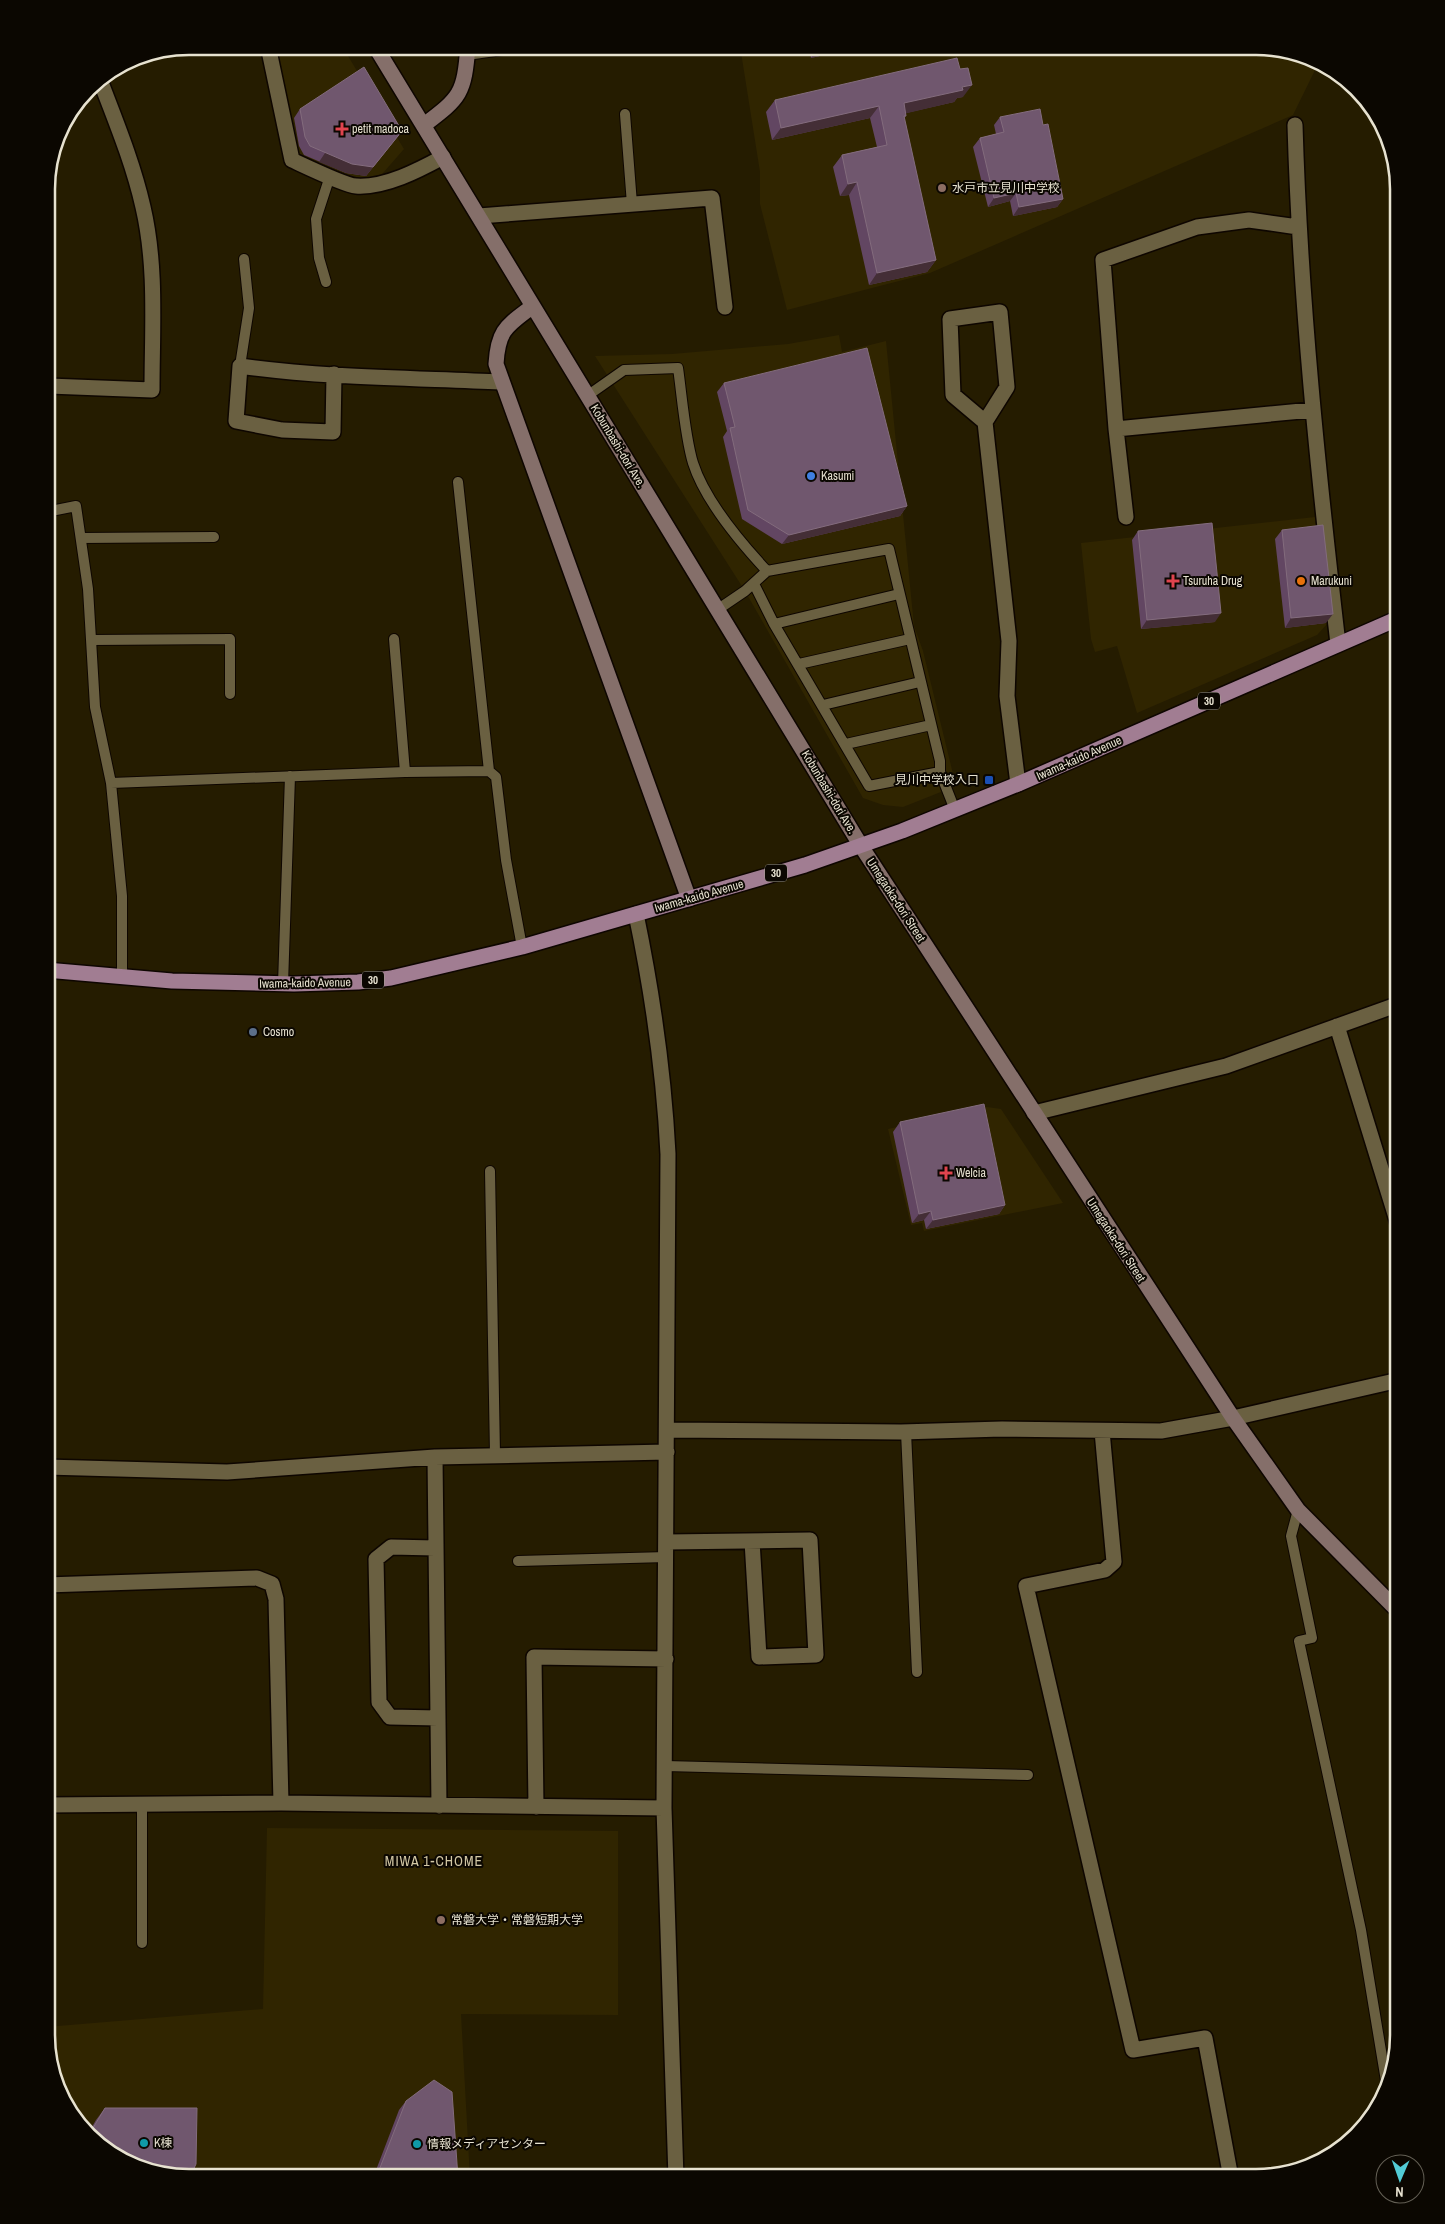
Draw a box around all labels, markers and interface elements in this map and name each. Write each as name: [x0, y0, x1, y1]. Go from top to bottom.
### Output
place label: petit madoca: [352, 121, 409, 137]
marker: petit madoca: [336, 123, 348, 135]
place label: 水戸市立見川中学校: [952, 180, 1060, 196]
marker: 水戸市立見川中学校: [936, 182, 948, 194]
street label: Kobunbashi-dori Ave.: [587, 401, 649, 491]
place label: Kasumi: [821, 468, 854, 484]
marker: Kasumi: [805, 470, 817, 482]
place label: Tsuruha Drug: [1183, 573, 1243, 589]
place label: Marukuni: [1311, 573, 1352, 589]
marker: Tsuruha Drug: [1167, 575, 1179, 587]
marker: Marukuni: [1295, 575, 1307, 587]
road number: 30: [1198, 692, 1220, 709]
street label: Iwama-kaido Avenue: [1034, 732, 1124, 784]
street label: Kobunbashi-dori Ave.: [798, 747, 860, 837]
place label: 見川中学校入口: [895, 772, 979, 788]
marker: 見川中学校入口: [983, 774, 995, 786]
street label: Umegaoka-dori Street: [863, 855, 929, 945]
road number: 30: [765, 864, 787, 881]
street label: Iwama-kaido Avenue: [653, 876, 745, 916]
road number: 30: [362, 972, 384, 988]
street label: Iwama-kaido Avenue: [259, 974, 351, 992]
place label: Cosmo: [263, 1024, 294, 1040]
marker: Cosmo: [247, 1026, 259, 1038]
place label: Welcia: [956, 1165, 986, 1181]
marker: Welcia: [940, 1167, 952, 1179]
street label: Umegaoka-dori Street: [1083, 1195, 1149, 1285]
district label: MIWA 1-CHOME: [385, 1852, 483, 1870]
place label: 常磐大学・常磐短期大学: [451, 1912, 583, 1928]
marker: 常磐大学・常磐短期大学: [435, 1914, 447, 1926]
place label: K棟: [154, 2135, 173, 2151]
place label: 情報メディアセンター: [427, 2136, 546, 2152]
marker: K棟: [138, 2137, 150, 2149]
marker: 情報メディアセンター: [411, 2138, 423, 2150]
north arrow: [1375, 2154, 1425, 2204]
text: N: [1395, 2183, 1404, 2201]

